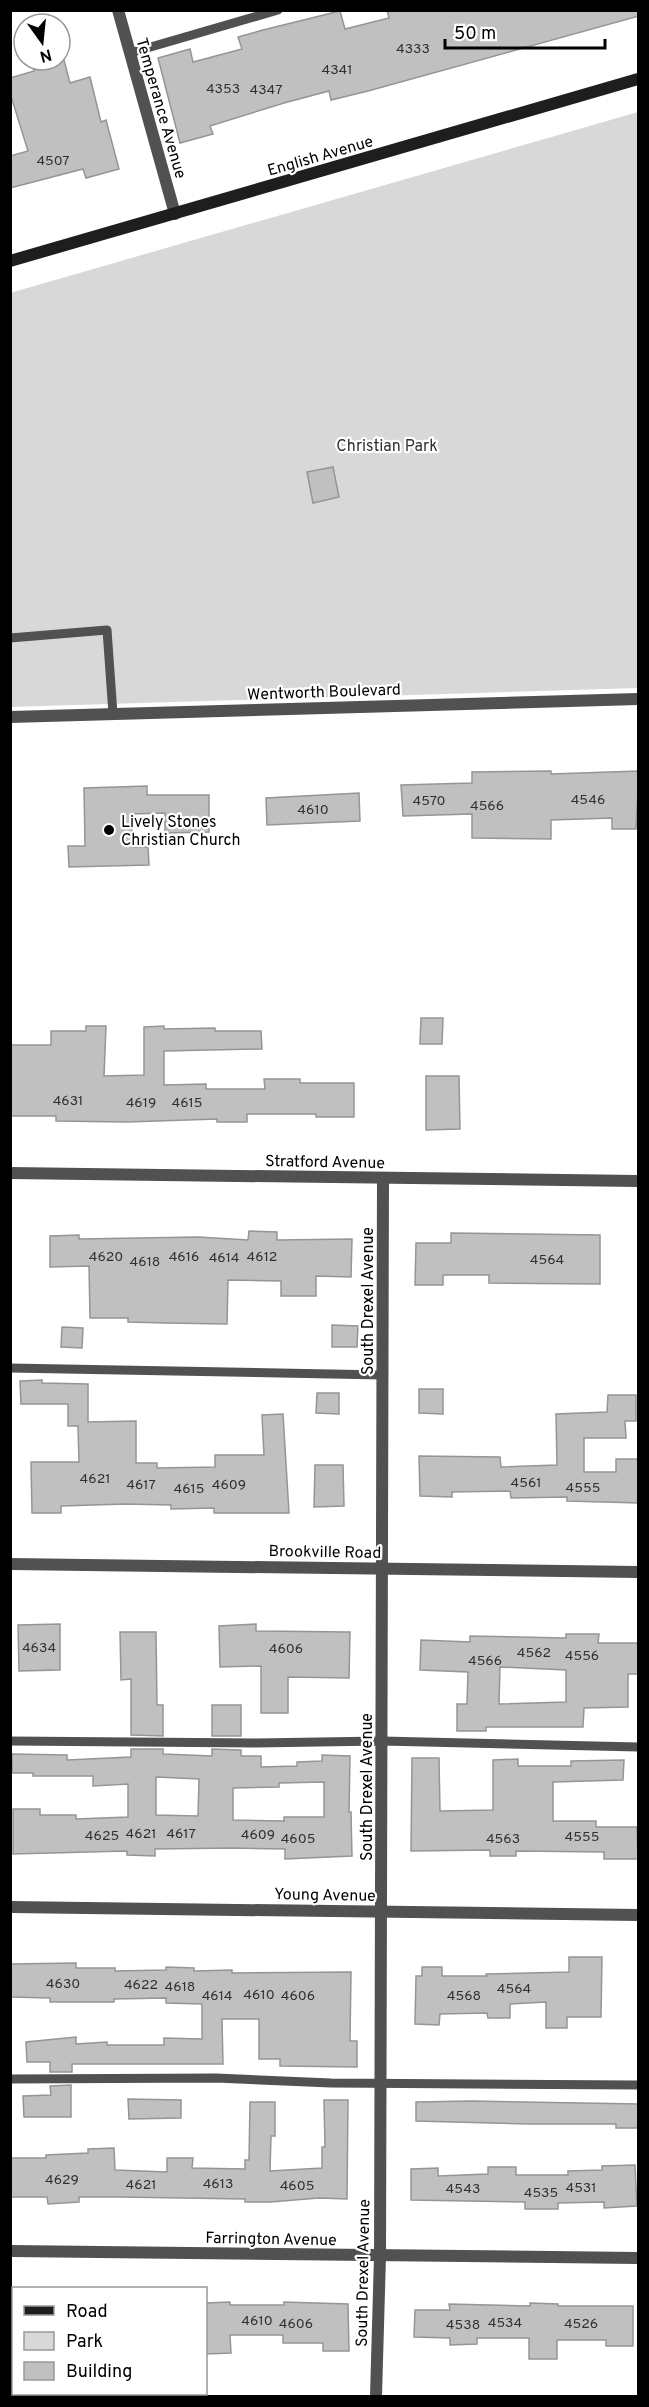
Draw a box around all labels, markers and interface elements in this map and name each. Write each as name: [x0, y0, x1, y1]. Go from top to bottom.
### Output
north arrow: [12, 12, 72, 72]
scale bar: [445, 12, 606, 50]
text: 50 m: [454, 23, 496, 46]
street label: Temperance Avenue: [130, 36, 190, 181]
house number: 4333: [396, 41, 430, 58]
text: N: [37, 43, 54, 66]
house number: 4341: [321, 62, 353, 79]
house number: 4353: [206, 81, 240, 98]
house number: 4347: [250, 82, 282, 99]
street label: English Avenue: [265, 132, 376, 182]
house number: 4507: [36, 153, 70, 170]
park label: Christian Park: [336, 437, 438, 457]
street label: Wentworth Boulevard: [247, 680, 401, 706]
house number: 4546: [571, 792, 605, 809]
house number: 4570: [412, 793, 446, 810]
house number: 4566: [470, 798, 504, 815]
house number: 4610: [297, 802, 329, 819]
place label: Lively Stones Christian Church: [121, 813, 241, 851]
marker: Lively Stones Christian Church: [102, 823, 116, 837]
house number: 4631: [53, 1093, 83, 1110]
house number: 4619: [126, 1095, 156, 1112]
house number: 4615: [172, 1095, 202, 1112]
street label: Stratford Avenue: [265, 1152, 385, 1174]
street label: South Drexel Avenue: [359, 1227, 379, 1375]
house number: 4620: [89, 1249, 123, 1266]
house number: 4616: [169, 1249, 199, 1266]
house number: 4612: [247, 1249, 277, 1266]
house number: 4614: [209, 1250, 239, 1267]
house number: 4564: [530, 1252, 564, 1269]
house number: 4618: [130, 1254, 160, 1271]
house number: 4621: [80, 1471, 110, 1488]
house number: 4561: [511, 1475, 541, 1492]
house number: 4617: [126, 1477, 156, 1494]
house number: 4609: [212, 1477, 246, 1494]
house number: 4555: [566, 1480, 600, 1497]
house number: 4615: [174, 1481, 204, 1498]
street label: Brookville Road: [268, 1542, 382, 1564]
house number: 4634: [22, 1640, 56, 1657]
house number: 4606: [269, 1641, 303, 1658]
house number: 4562: [517, 1645, 551, 1662]
house number: 4556: [565, 1648, 599, 1665]
house number: 4566: [468, 1653, 502, 1670]
street label: South Drexel Avenue: [358, 1713, 378, 1861]
house number: 4621: [126, 1826, 156, 1843]
house number: 4617: [166, 1826, 196, 1843]
house number: 4609: [241, 1827, 275, 1844]
house number: 4625: [85, 1828, 119, 1845]
house number: 4555: [565, 1829, 599, 1846]
house number: 4605: [281, 1831, 315, 1848]
house number: 4563: [486, 1831, 520, 1848]
street label: Young Avenue: [274, 1885, 376, 1907]
house number: 4630: [46, 1976, 80, 1993]
house number: 4622: [124, 1977, 158, 1994]
house number: 4618: [165, 1979, 195, 1996]
house number: 4564: [497, 1981, 531, 1998]
house number: 4610: [243, 1987, 275, 2004]
house number: 4614: [202, 1988, 232, 2005]
house number: 4606: [281, 1988, 315, 2005]
house number: 4568: [447, 1988, 481, 2005]
house number: 4629: [45, 2172, 79, 2189]
house number: 4613: [203, 2176, 233, 2193]
house number: 4621: [126, 2177, 156, 2194]
house number: 4605: [280, 2178, 314, 2195]
house number: 4531: [565, 2180, 597, 2197]
house number: 4543: [446, 2181, 480, 2198]
house number: 4535: [524, 2185, 558, 2202]
street label: South Drexel Avenue: [353, 2199, 375, 2347]
street label: Farrington Avenue: [205, 2229, 337, 2251]
legend: [12, 2287, 207, 2395]
text: Road: [66, 2301, 108, 2324]
house number: 4610: [241, 2313, 273, 2330]
house number: 4534: [488, 2315, 522, 2332]
house number: 4606: [279, 2316, 313, 2333]
house number: 4526: [564, 2316, 598, 2333]
house number: 4538: [446, 2317, 480, 2334]
text: Park: [66, 2331, 103, 2354]
text: Building: [66, 2361, 132, 2384]

